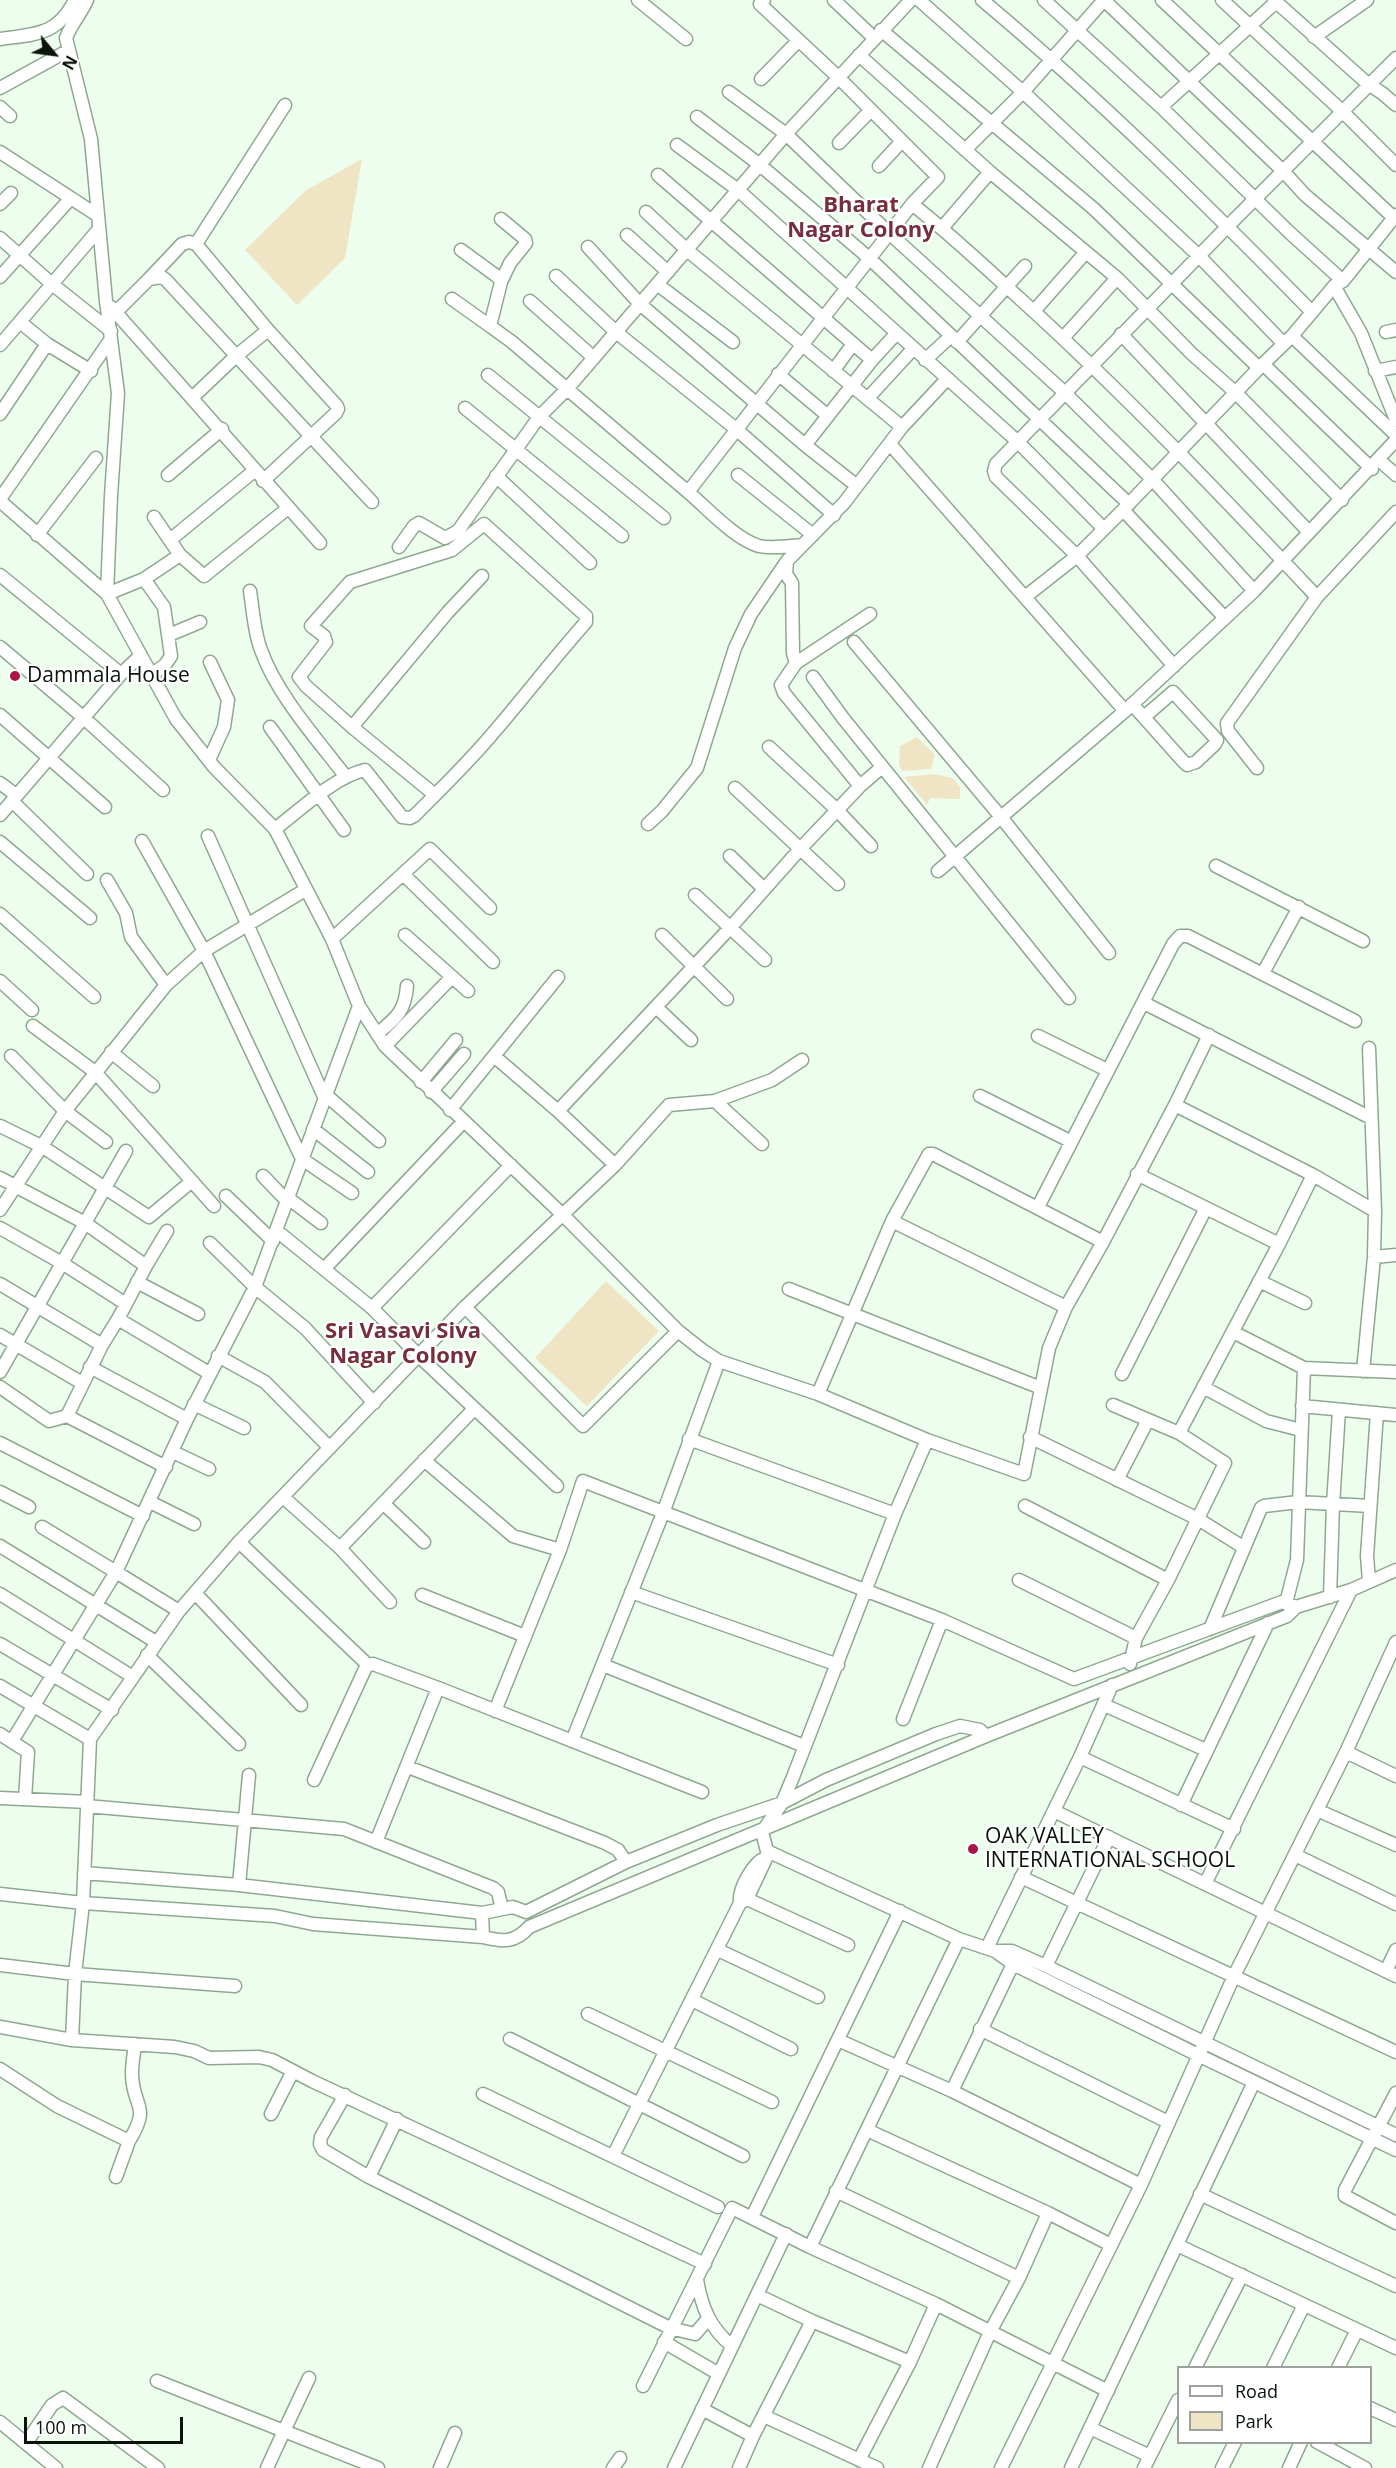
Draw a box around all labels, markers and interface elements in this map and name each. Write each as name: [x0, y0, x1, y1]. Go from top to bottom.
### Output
north arrow: [24, 24, 84, 84]
text: N: [57, 52, 83, 74]
district label: Bharat Nagar Colony: [787, 193, 935, 244]
place label: Dammala House: [27, 663, 190, 689]
marker: Dammala House: [8, 669, 22, 683]
district label: Sri Vasavi Siva Nagar Colony: [325, 1319, 481, 1370]
place label: OAK VALLEY INTERNATIONAL SCHOOL: [985, 1824, 1235, 1874]
marker: OAK VALLEY INTERNATIONAL SCHOOL: [966, 1842, 980, 1856]
legend: [1177, 2366, 1372, 2444]
text: Road: [1235, 2379, 1278, 2403]
scale bar: [27, 2405, 186, 2443]
text: Park: [1235, 2409, 1273, 2433]
text: 100 m: [35, 2415, 87, 2439]

